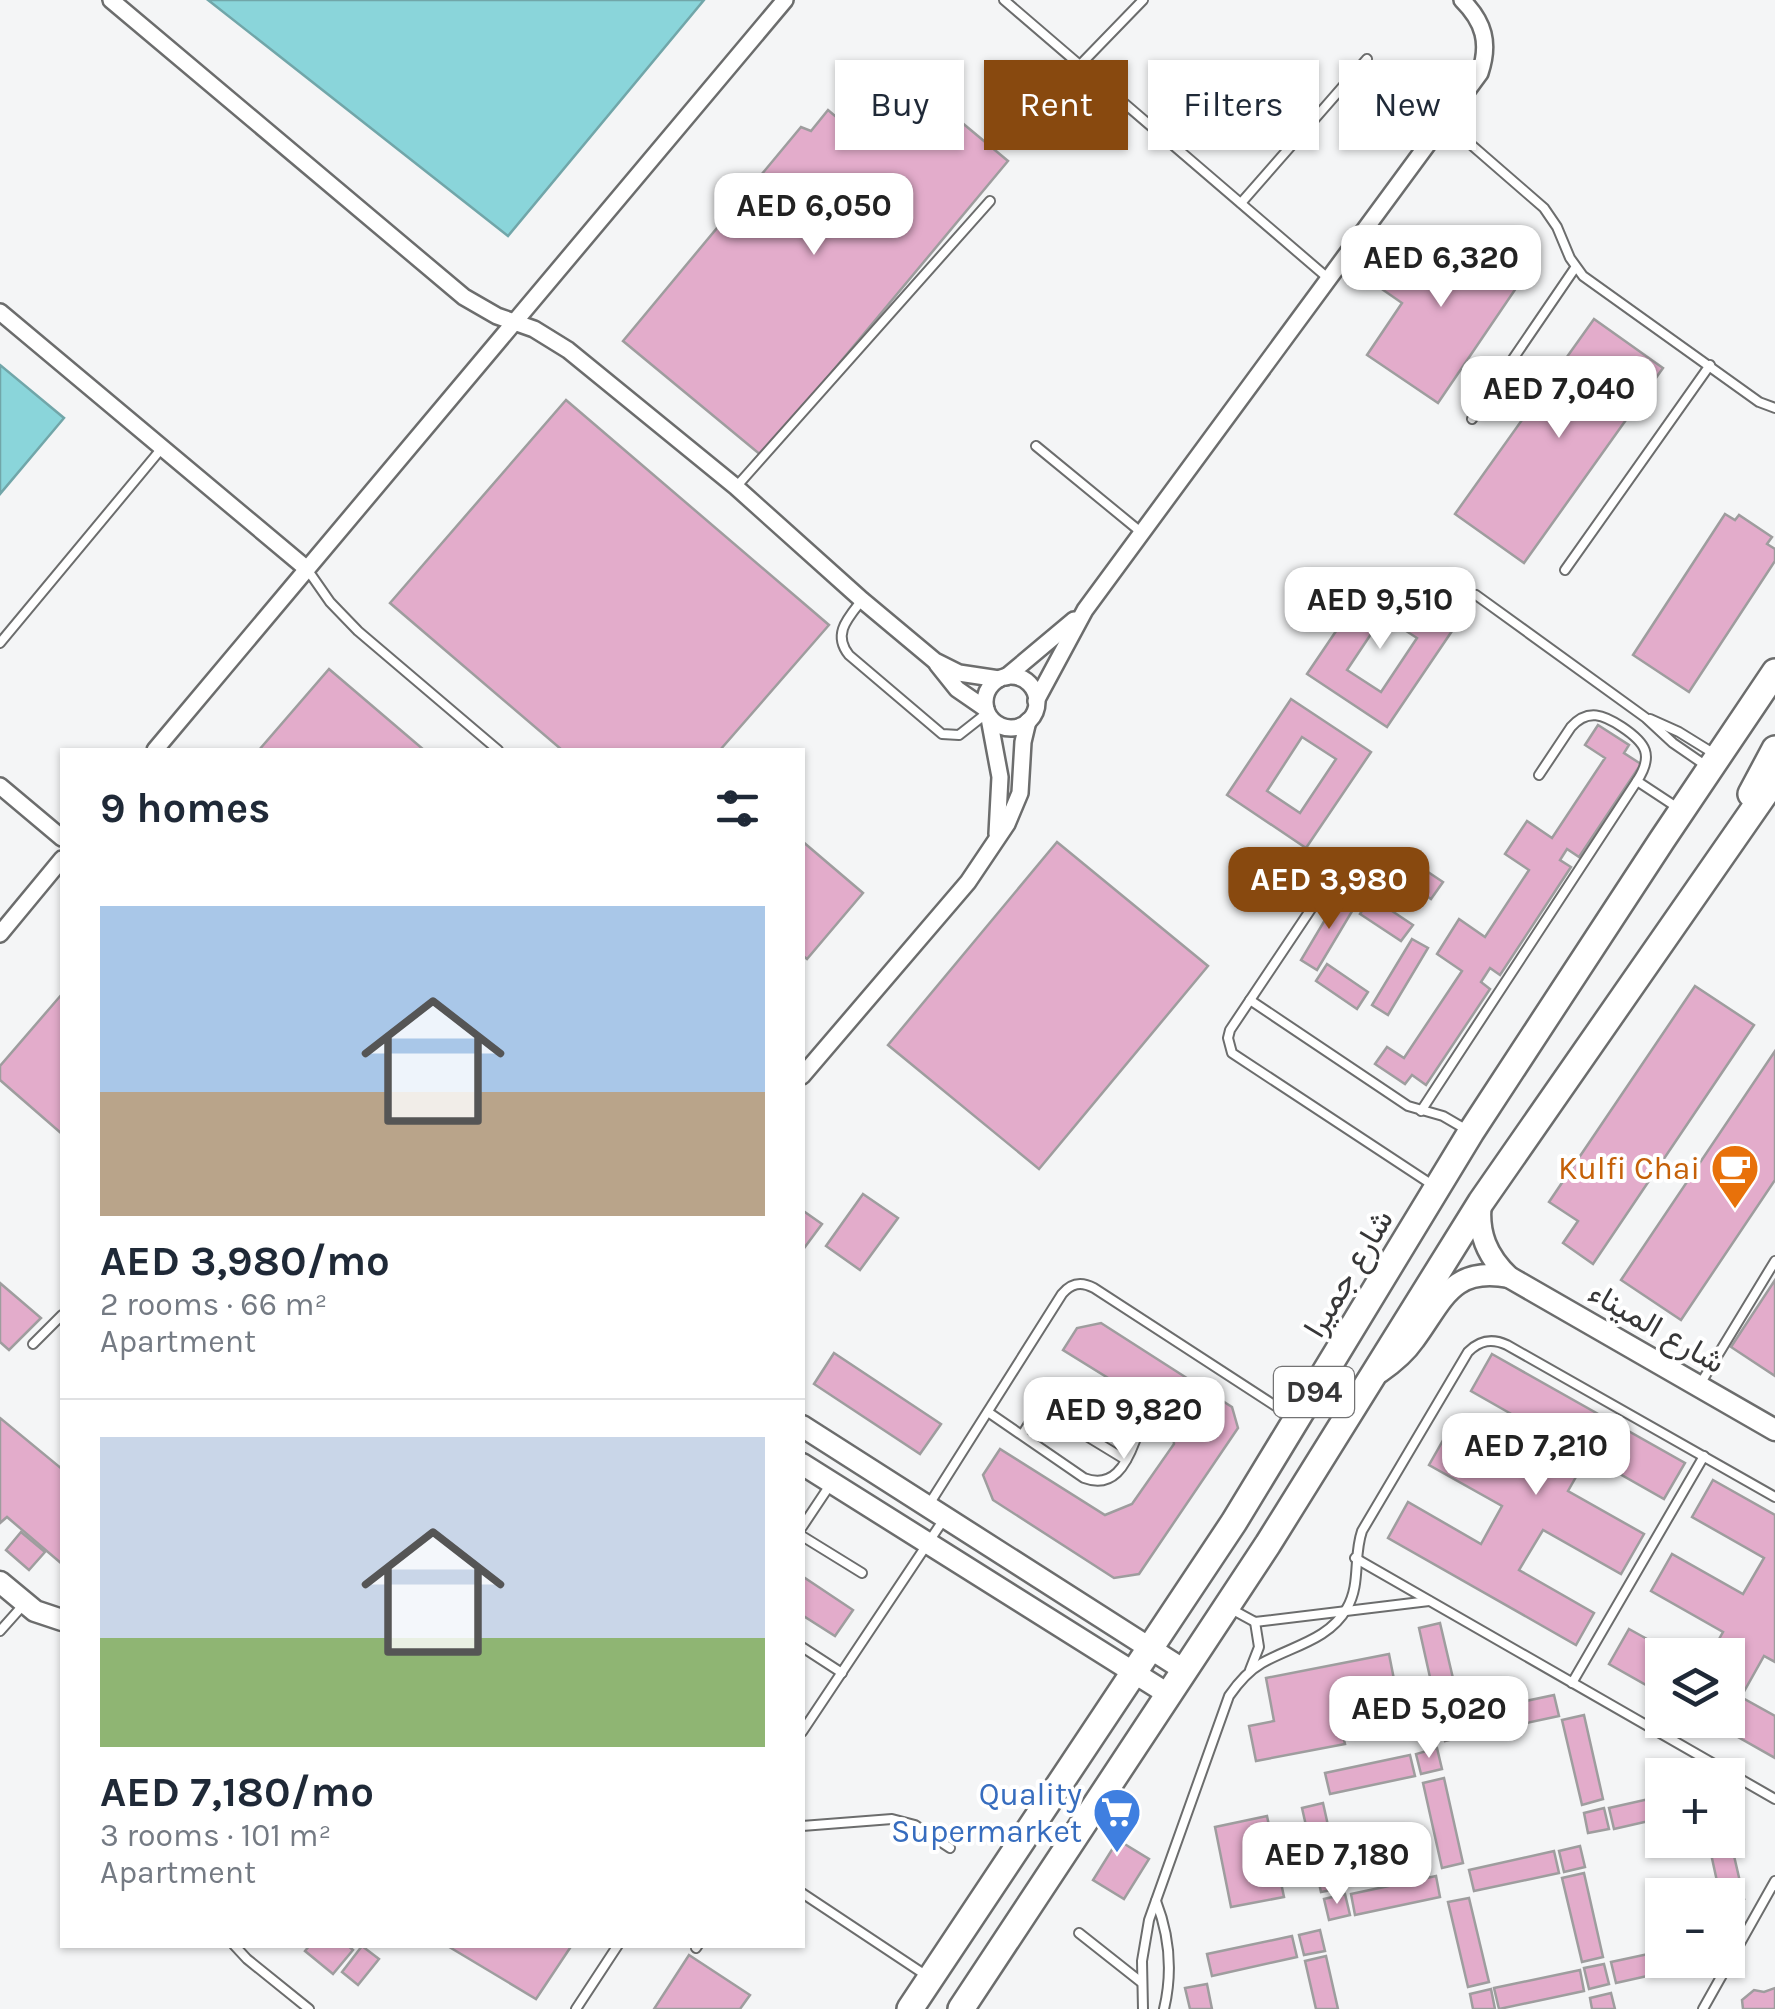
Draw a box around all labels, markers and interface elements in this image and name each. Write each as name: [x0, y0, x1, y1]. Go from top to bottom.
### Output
chip: Buy: [835, 60, 964, 150]
chip: Rent: [984, 60, 1128, 150]
chip: Filters: [1148, 60, 1319, 150]
chip: New: [1339, 60, 1476, 150]
pin: AED 6,050: [700, 173, 928, 258]
text: AED 6,050: [736, 187, 892, 224]
pin: AED 6,320: [1327, 225, 1555, 310]
text: AED 6,320: [1363, 239, 1519, 276]
pin: AED 7,040: [1445, 356, 1673, 441]
text: AED 7,040: [1483, 370, 1635, 407]
pin: AED 9,510: [1266, 567, 1494, 652]
text: AED 9,510: [1307, 581, 1453, 618]
icon: filters: [710, 781, 765, 836]
text: 9 homes: [100, 783, 270, 833]
pin: AED 3,980: [1215, 847, 1443, 932]
text: AED 3,980: [1250, 861, 1408, 898]
icon: home: [343, 971, 523, 1151]
cafe icon: Kulfi Chai: [1709, 1142, 1761, 1210]
place label: Kulfi Chai: [1558, 1150, 1700, 1187]
street label: شارع جميرا: [1296, 1203, 1403, 1345]
text: AED 3,980/mo: [100, 1236, 390, 1286]
street label: شارع الميناء: [1581, 1274, 1731, 1384]
text: 2 rooms · 66 m²: [100, 1286, 327, 1323]
text: Apartment: [100, 1323, 256, 1360]
road number: D94: [1274, 1367, 1354, 1417]
pin: AED 9,820: [1010, 1377, 1238, 1462]
text: AED 9,820: [1046, 1391, 1202, 1428]
pin: AED 7,210: [1422, 1413, 1650, 1498]
text: AED 7,210: [1464, 1427, 1608, 1464]
icon: home: [343, 1502, 523, 1682]
map controls: [1645, 1638, 1745, 1978]
button: layers: [1645, 1638, 1745, 1738]
pin: AED 5,020: [1315, 1676, 1543, 1761]
text: AED 5,020: [1351, 1690, 1507, 1727]
button: +: [1645, 1758, 1745, 1858]
text: AED 7,180/mo: [100, 1767, 374, 1817]
place label: Quality Supermarket: [891, 1776, 1082, 1850]
supermarket icon: Quality Supermarket: [1091, 1786, 1143, 1854]
text: 3 rooms · 101 m²: [100, 1817, 331, 1854]
pin: AED 7,180: [1223, 1822, 1451, 1907]
text: AED 7,180: [1264, 1836, 1410, 1873]
text: Apartment: [100, 1854, 256, 1891]
button: −: [1645, 1878, 1745, 1978]

